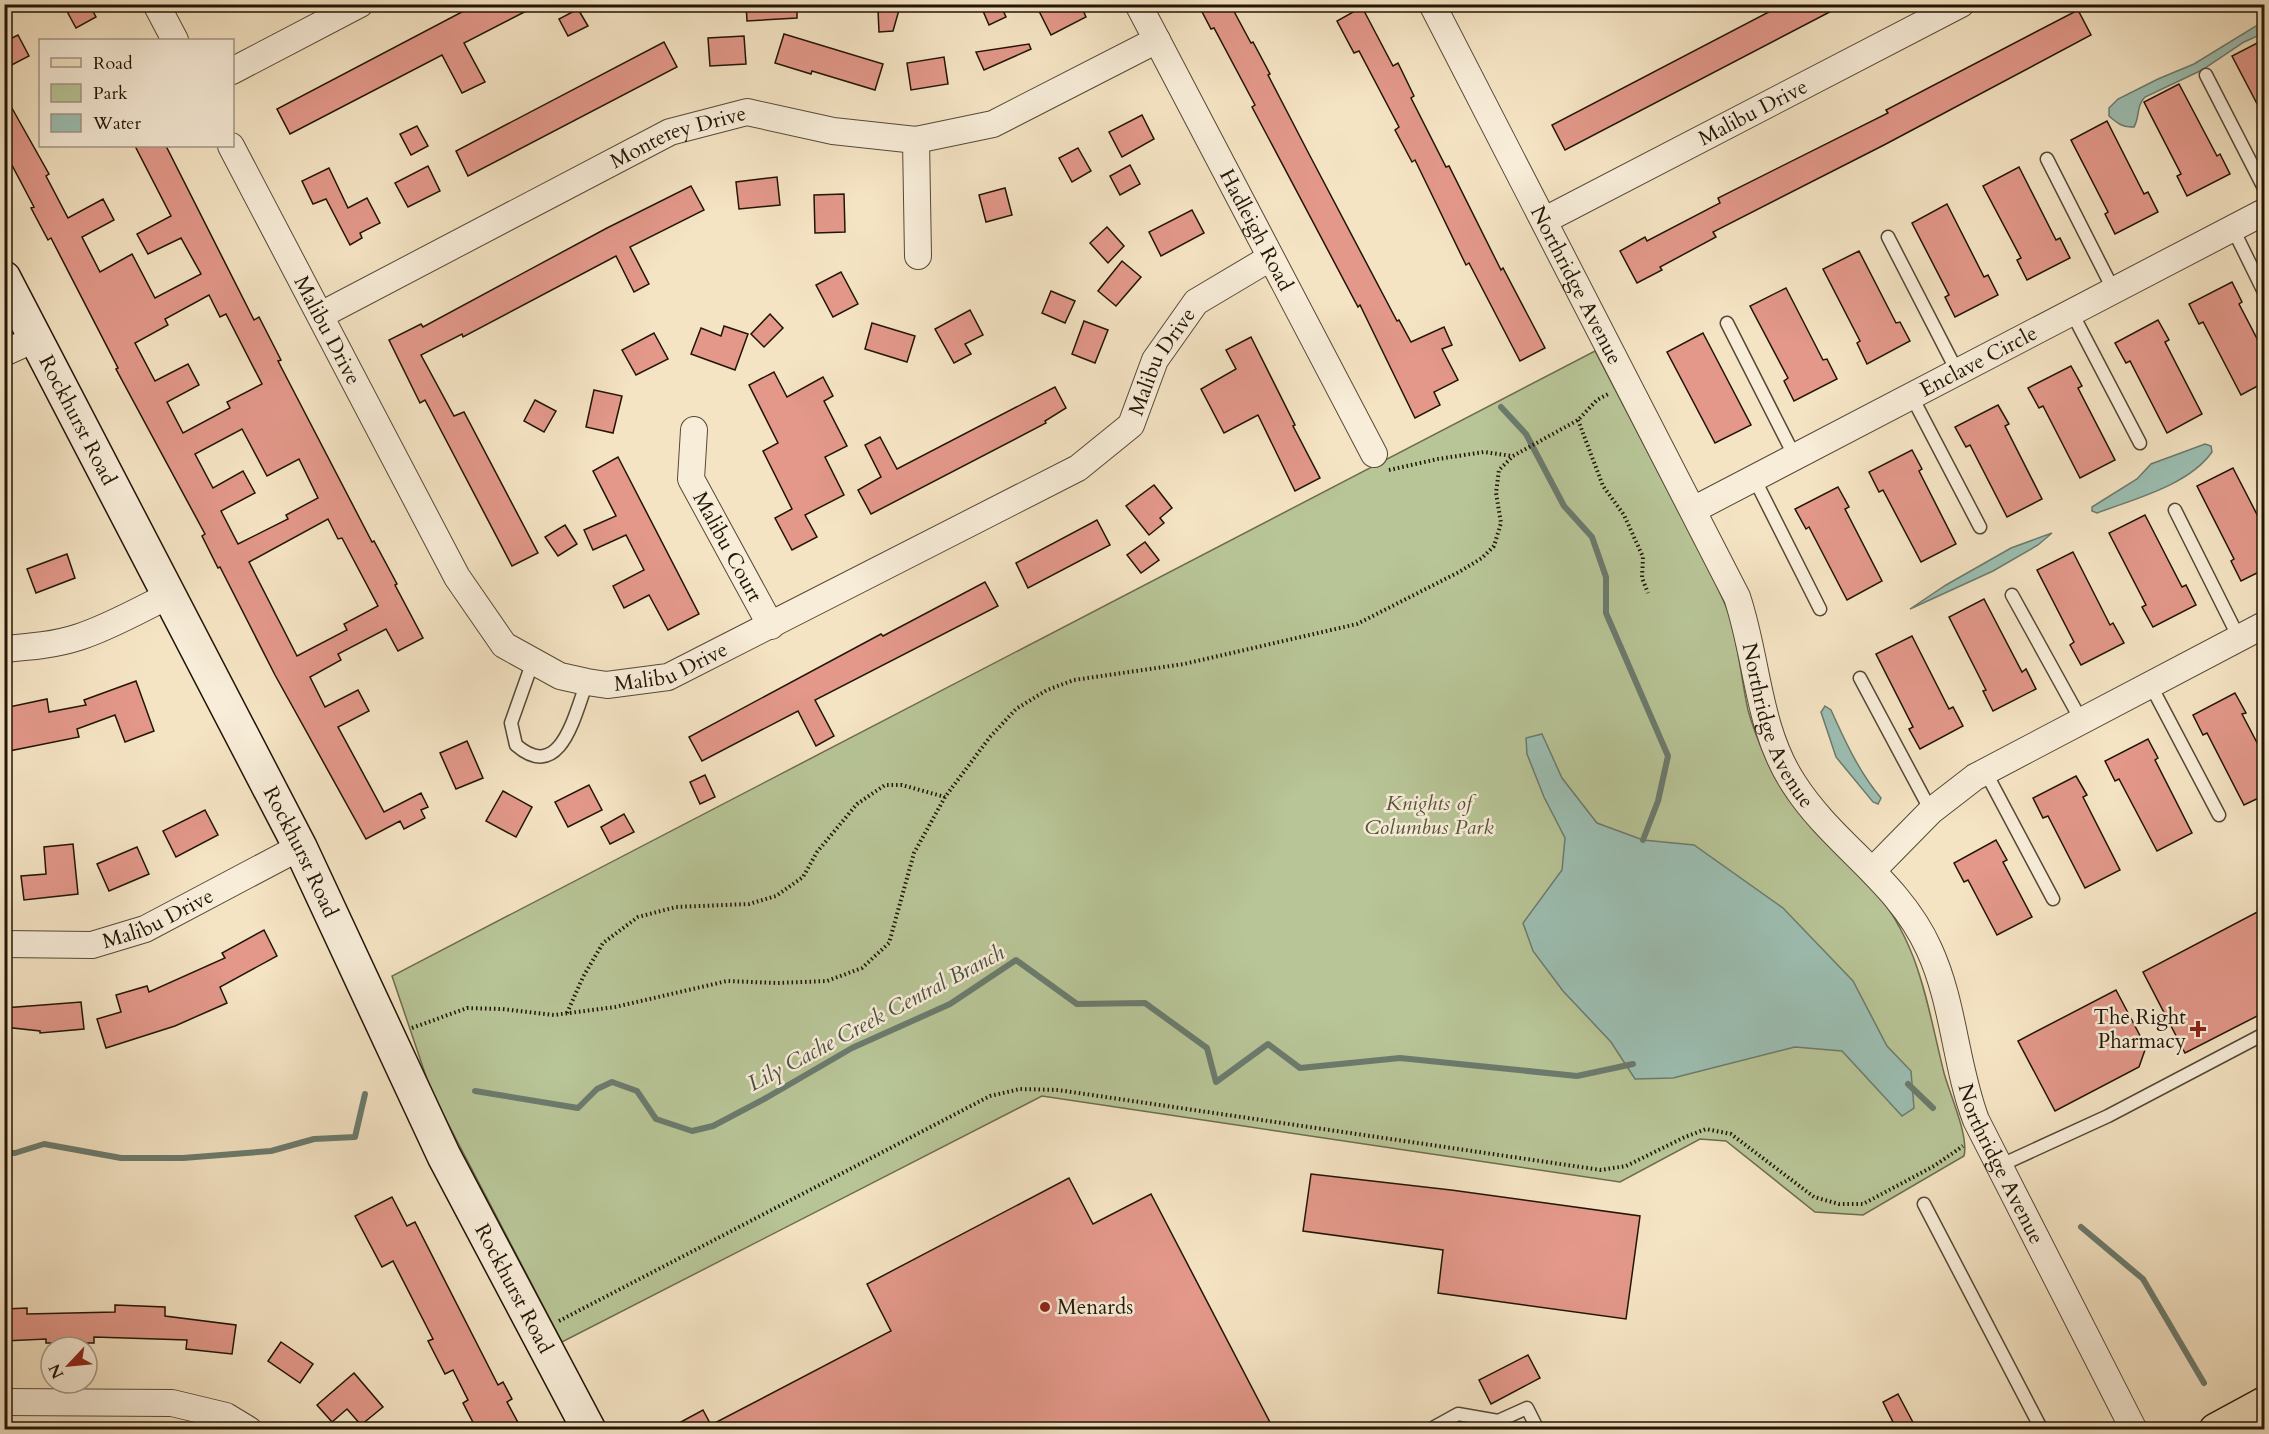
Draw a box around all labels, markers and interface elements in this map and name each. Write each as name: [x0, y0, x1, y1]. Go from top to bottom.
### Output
legend: [39, 39, 234, 147]
text: Road: [93, 51, 133, 76]
street label: Malibu Drive: [1693, 72, 1812, 153]
text: Park: [93, 81, 128, 106]
street label: Monterey Drive: [605, 98, 749, 176]
text: Water: [92, 111, 142, 136]
street label: Hadleigh Road: [1213, 164, 1300, 296]
street label: Northridge Avenue: [1524, 201, 1629, 369]
street label: Malibu Drive: [287, 271, 368, 390]
street label: Malibu Drive: [1121, 302, 1202, 420]
street label: Enclave Circle: [1915, 318, 2042, 404]
street label: Rockhurst Road: [32, 350, 124, 490]
street label: Malibu Court: [686, 486, 770, 607]
street label: Malibu Drive: [612, 635, 732, 698]
street label: Northridge Avenue: [1735, 640, 1821, 814]
street label: Rockhurst Road: [256, 781, 345, 922]
park label: Knights of Columbus Park: [1364, 789, 1494, 842]
street label: Malibu Drive: [99, 881, 218, 956]
water label: Lily Cache Creek Central Branch: [743, 937, 1010, 1098]
place label: The Right Pharmacy: [2094, 1003, 2186, 1056]
marker: The Right Pharmacy: [2191, 1022, 2205, 1036]
street label: Northridge Avenue: [1951, 1080, 2051, 1249]
street label: Rockhurst Road: [468, 1218, 560, 1358]
place label: Menards: [1057, 1293, 1133, 1322]
marker: Menards: [1038, 1300, 1052, 1314]
north arrow: [39, 1335, 99, 1395]
text: N: [43, 1360, 69, 1382]

